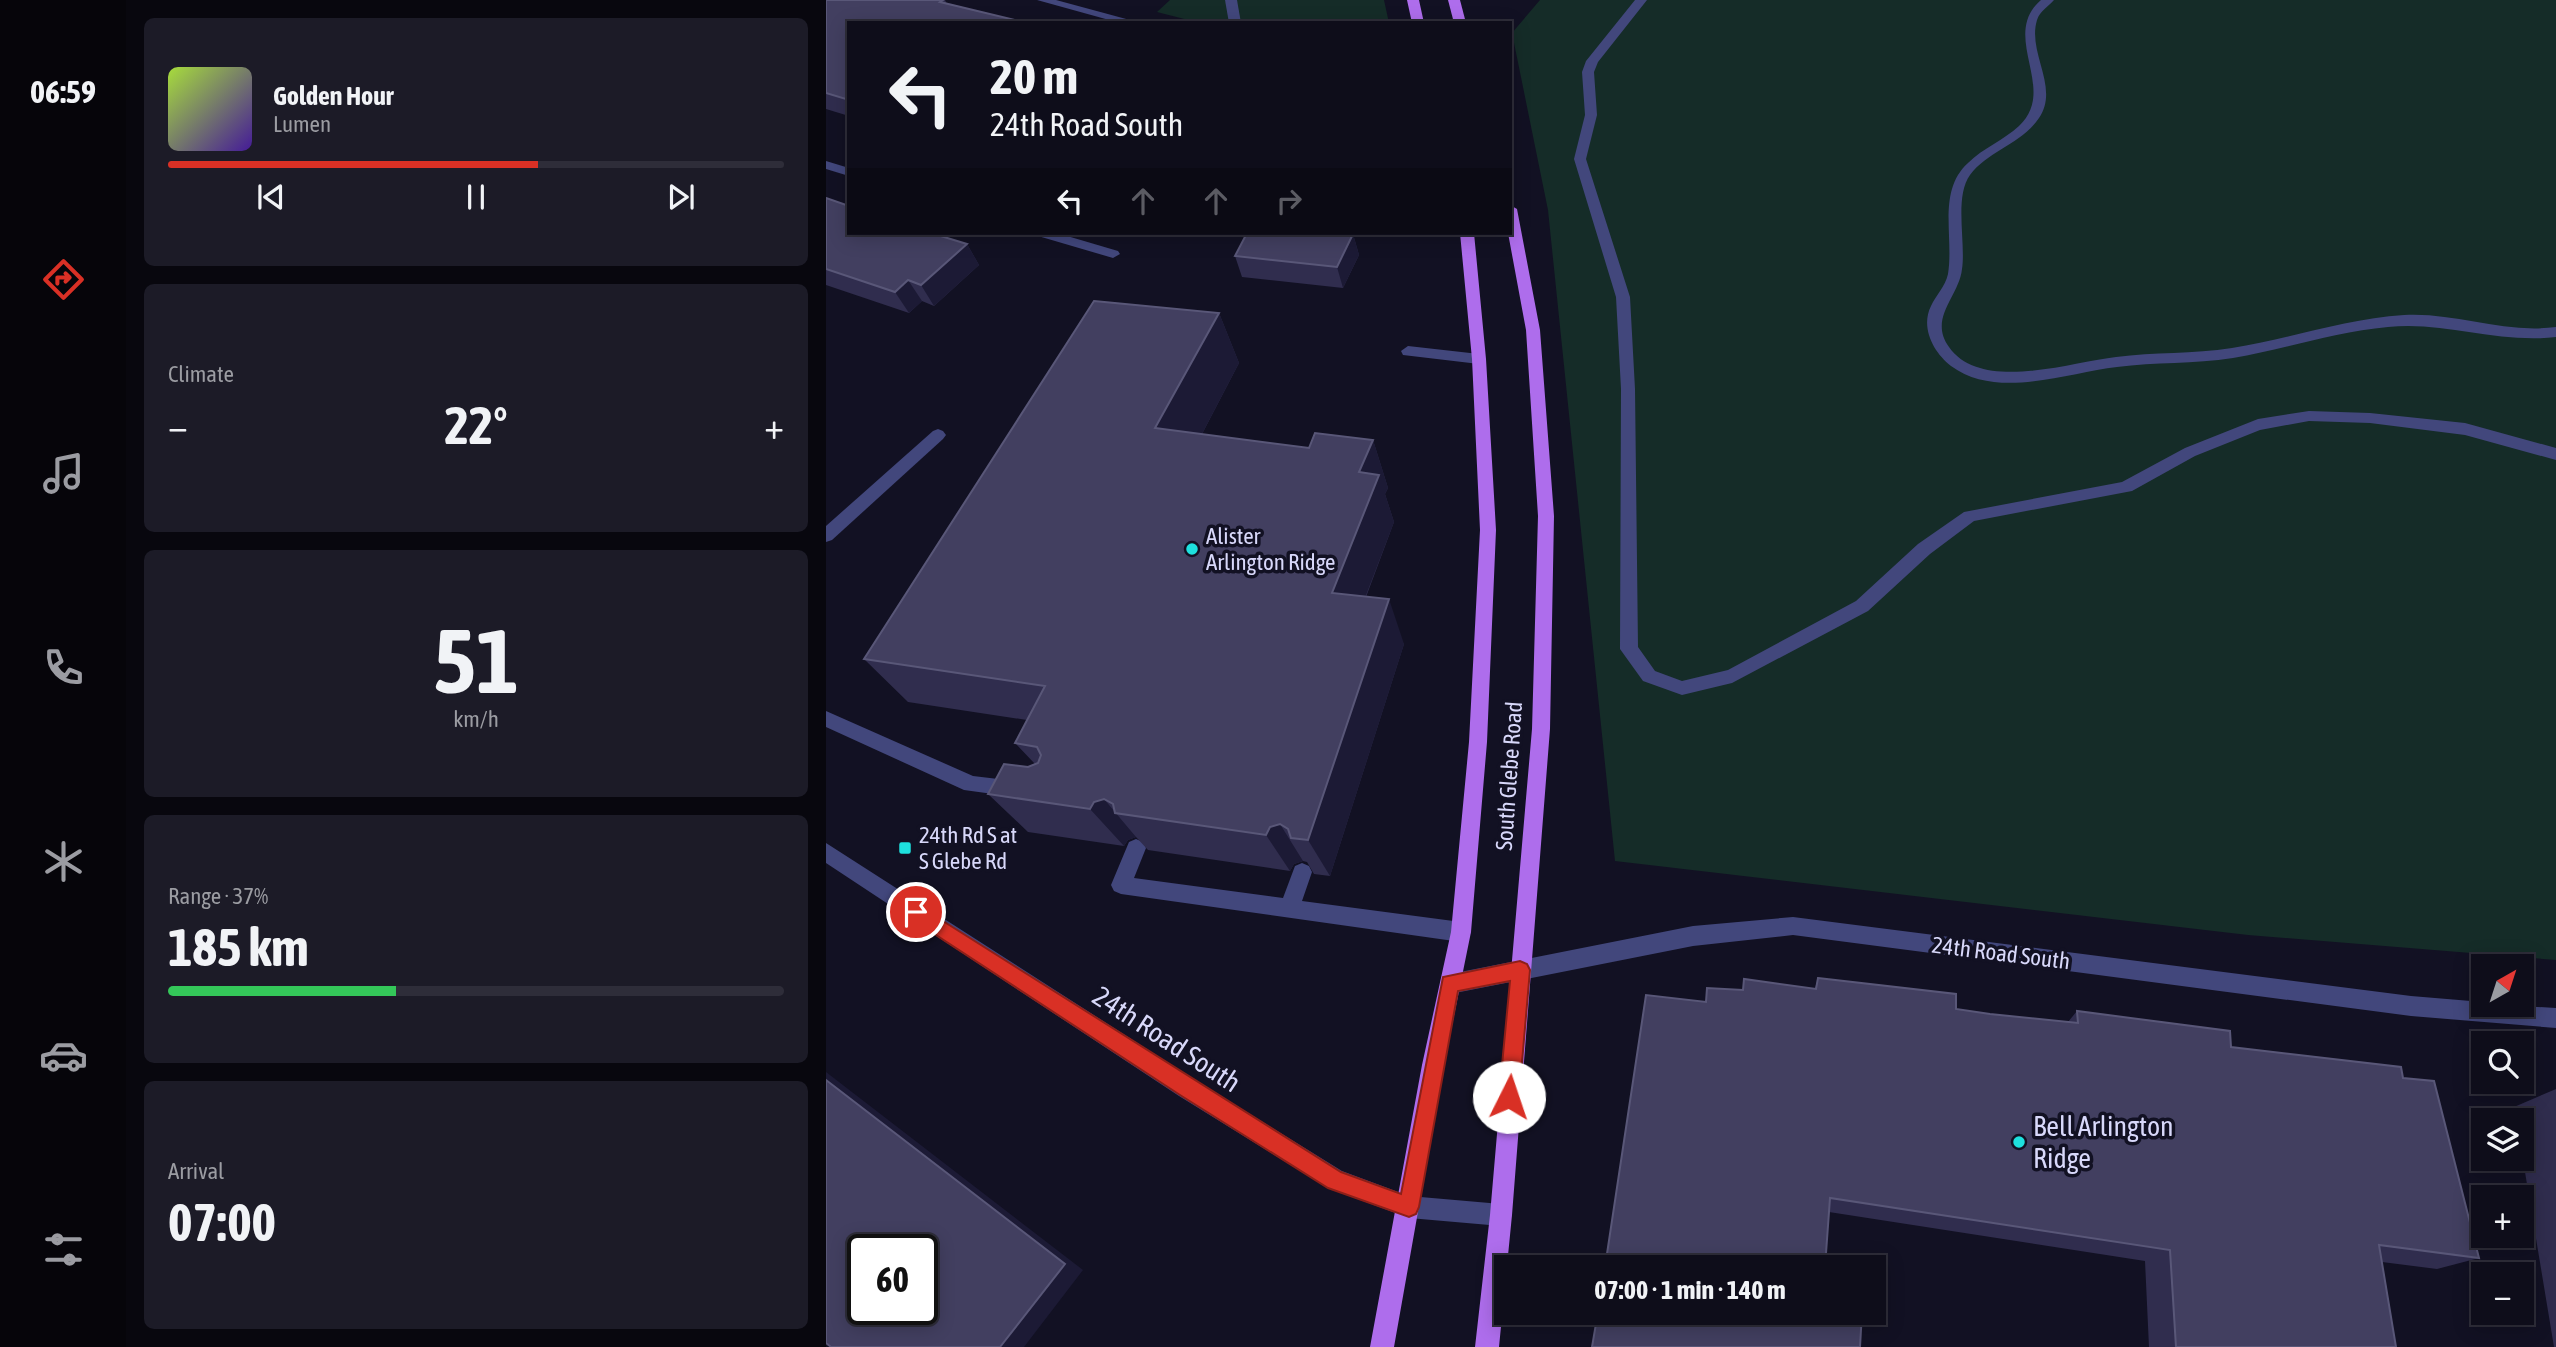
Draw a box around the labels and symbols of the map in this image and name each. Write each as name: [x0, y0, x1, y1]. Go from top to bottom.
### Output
place label: Alister Arlington Ridge: [1206, 523, 1336, 575]
marker: Alister Arlington Ridge: [1184, 541, 1200, 557]
street label: South Glebe Road: [1491, 701, 1527, 851]
place label: 24th Rd S at S Glebe Rd: [919, 822, 1017, 874]
marker: 24th Rd S at S Glebe Rd: [897, 840, 913, 856]
pin: [886, 882, 946, 942]
street label: 24th Road South: [1930, 932, 2072, 974]
north arrow: [2471, 954, 2534, 1017]
street label: 24th Road South: [1087, 980, 1247, 1098]
position arrow: [1472, 1060, 1546, 1134]
place label: Bell Arlington Ridge: [2033, 1110, 2174, 1174]
marker: Bell Arlington Ridge: [2011, 1134, 2027, 1150]
speed limit sign: 60: [847, 1234, 938, 1325]

